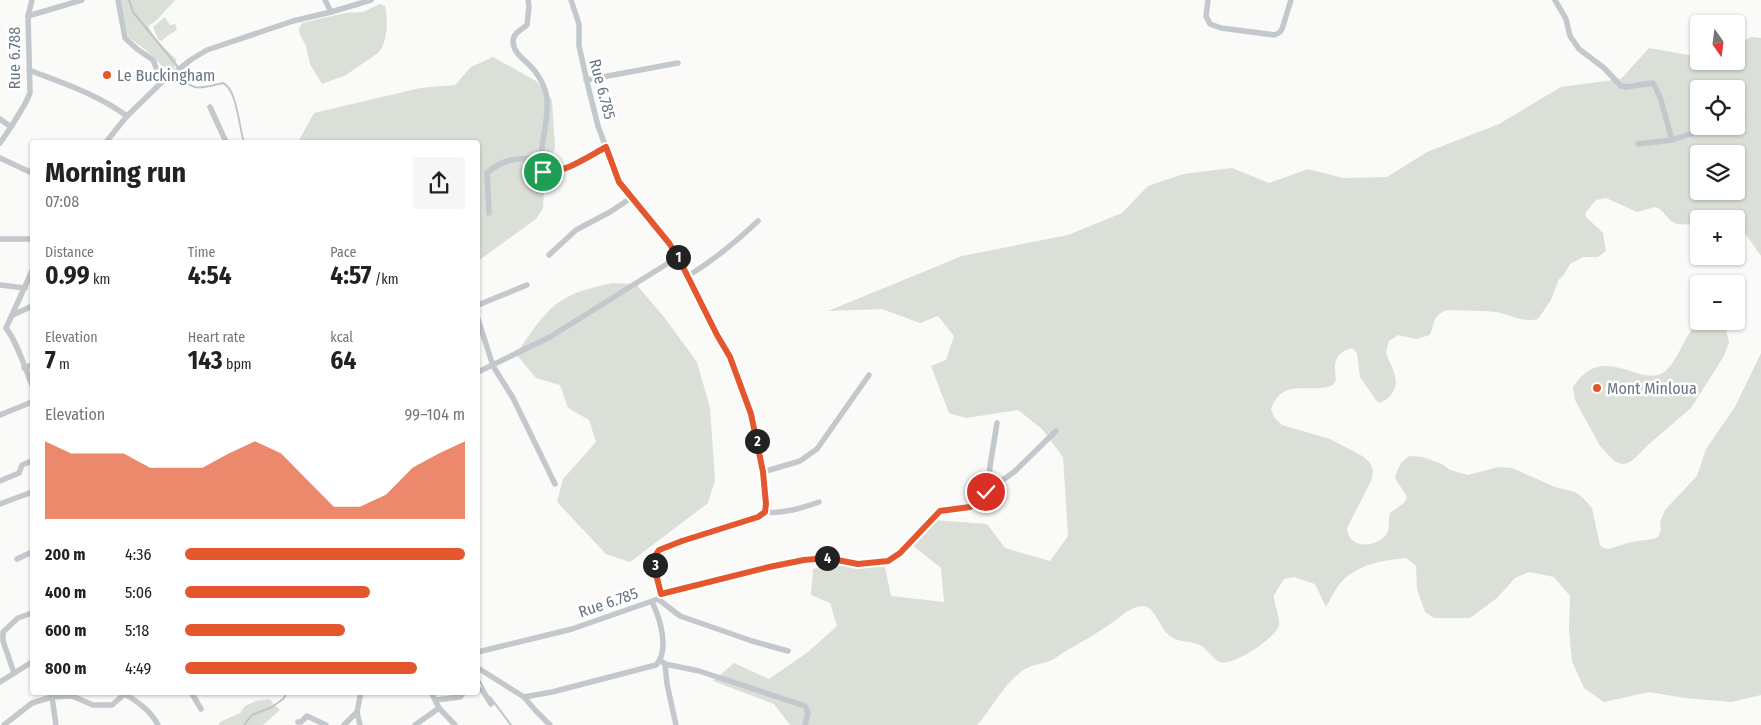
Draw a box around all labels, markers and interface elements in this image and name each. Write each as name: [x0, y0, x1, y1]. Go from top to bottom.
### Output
north arrow: [1690, 15, 1745, 70]
map controls: [1690, 15, 1745, 330]
street label: Rue 6.788: [5, 27, 24, 89]
street label: Rue 6.785: [585, 57, 620, 121]
place label: Le Buckingham: [117, 66, 215, 85]
marker: Le Buckingham: [101, 69, 113, 81]
button: locate: [1690, 80, 1745, 135]
button: layers: [1690, 145, 1745, 200]
pin: [522, 151, 564, 193]
text: Morning run: [45, 156, 186, 189]
button: share: [413, 157, 465, 209]
icon: arrive: [529, 158, 557, 186]
text: 07:08: [45, 192, 79, 211]
button: +: [1690, 210, 1745, 265]
text: Distance: [45, 244, 94, 261]
text: Time: [188, 244, 215, 261]
text: Pace: [330, 244, 356, 261]
pin: 1: [666, 244, 690, 270]
text: 1: [676, 249, 681, 266]
text: 0.99: [45, 261, 90, 291]
text: 4:54: [188, 261, 232, 291]
text: 4:57: [330, 261, 371, 291]
text: km: [90, 271, 110, 288]
text: /km: [371, 271, 399, 288]
button: −: [1690, 275, 1745, 330]
text: Elevation: [45, 329, 98, 346]
text: Heart rate: [188, 329, 245, 346]
text: kcal: [330, 329, 353, 346]
text: 7: [45, 346, 56, 376]
text: 143: [188, 346, 223, 376]
text: 64: [330, 346, 356, 376]
text: m: [56, 356, 70, 373]
text: bpm: [223, 356, 252, 373]
place label: Mont Minloua: [1607, 379, 1697, 398]
marker: Mont Minloua: [1591, 382, 1603, 394]
text: Elevation: [45, 405, 105, 424]
text: 99–104 m: [405, 405, 465, 424]
pin: 2: [744, 428, 770, 454]
text: 2: [754, 433, 761, 450]
pin: [965, 471, 1007, 513]
icon: check: [972, 478, 1000, 506]
text: 200 m: [45, 545, 85, 564]
text: 4:36: [125, 545, 151, 564]
pin: 4: [814, 546, 840, 570]
text: 4: [824, 550, 831, 567]
pin: 3: [642, 552, 668, 578]
text: 3: [652, 557, 659, 574]
text: 400 m: [45, 583, 86, 602]
text: 5:06: [125, 583, 152, 602]
street label: Rue 6.785: [576, 583, 640, 621]
text: 600 m: [45, 621, 86, 640]
text: 5:18: [125, 621, 149, 640]
text: 800 m: [45, 659, 86, 678]
text: 4:49: [125, 659, 151, 678]

